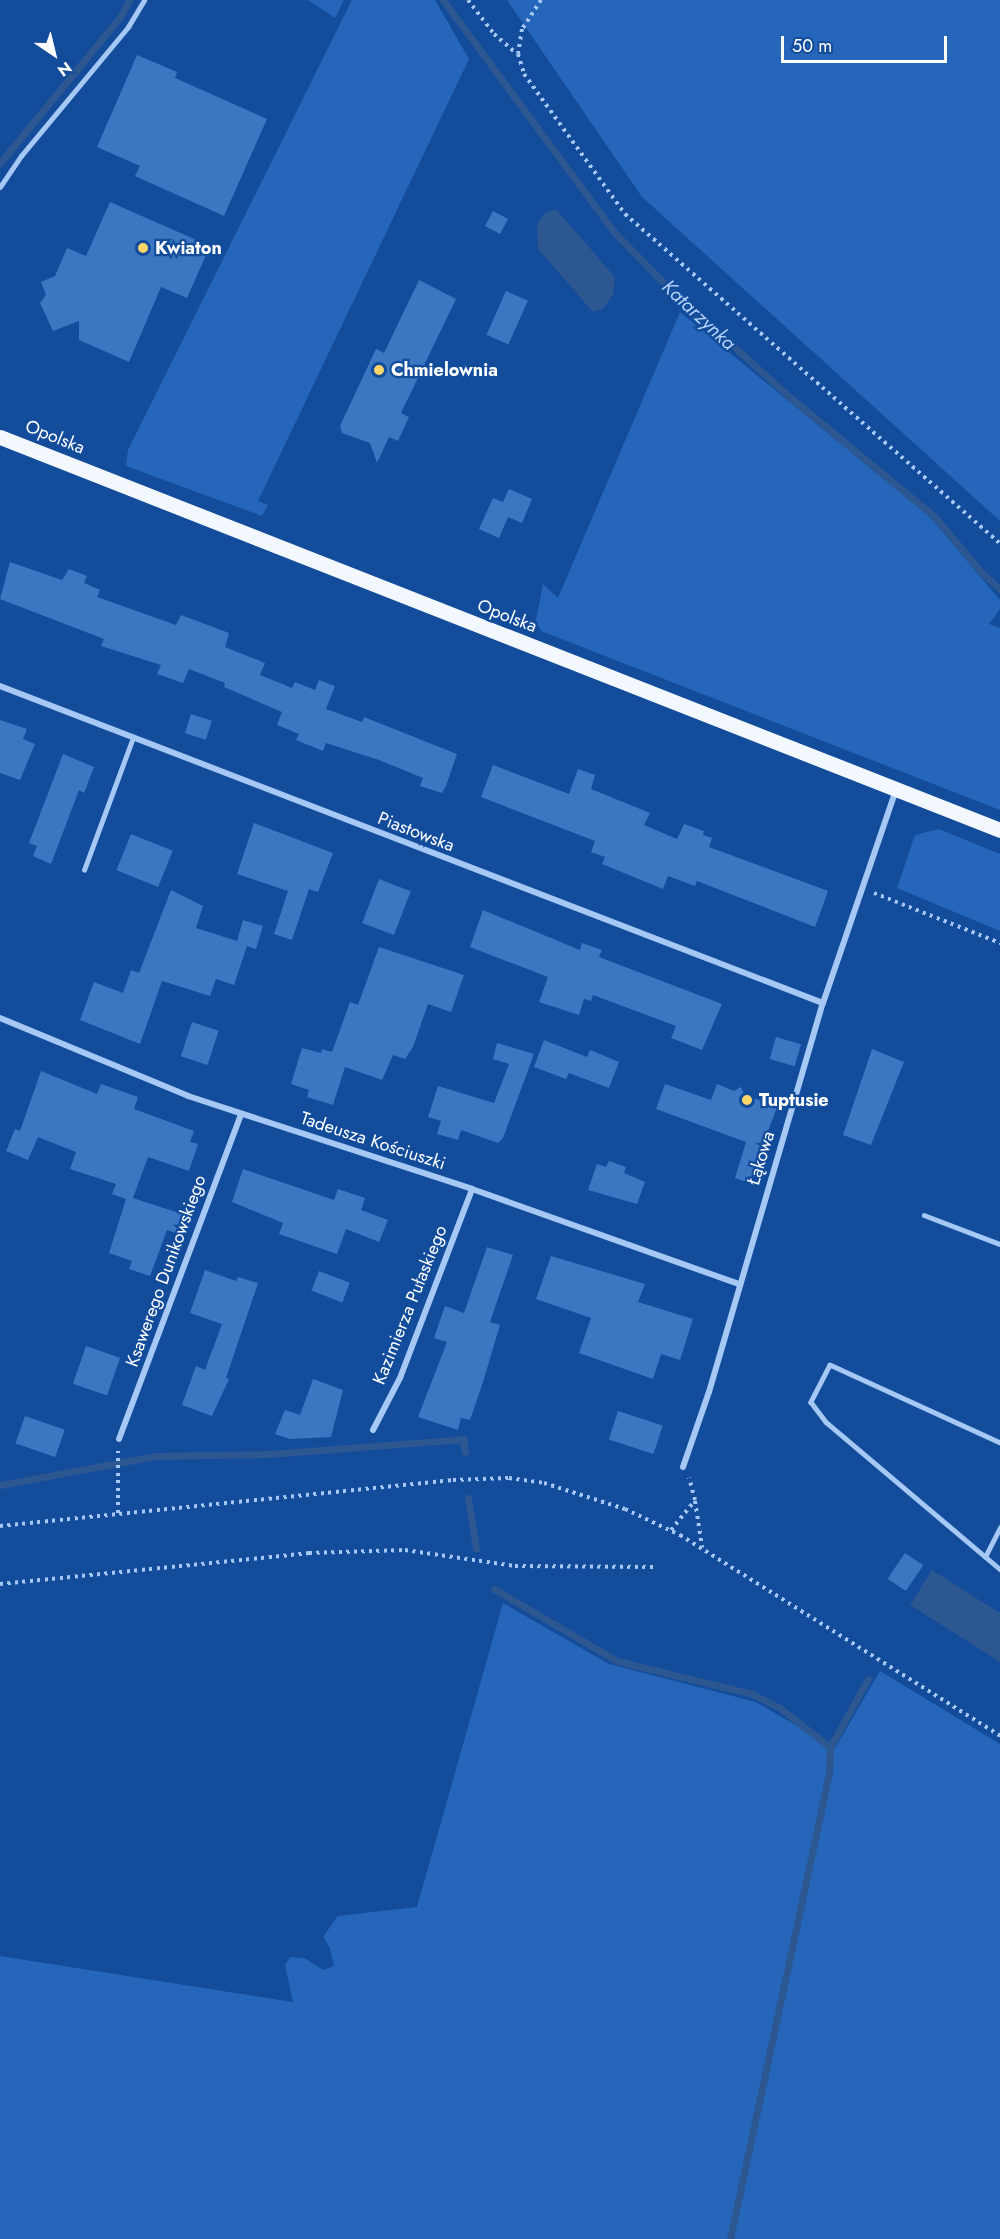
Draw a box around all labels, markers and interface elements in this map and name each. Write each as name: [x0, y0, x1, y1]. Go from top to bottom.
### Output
north arrow: [24, 24, 84, 84]
scale bar: [784, 24, 950, 62]
text: 50 m: [792, 33, 832, 59]
text: N: [53, 56, 76, 82]
place label: Kwiaton: [155, 237, 222, 259]
marker: Kwiaton: [136, 241, 150, 255]
water label: Katarzynka: [657, 275, 741, 355]
place label: Chmielownia: [391, 359, 498, 381]
marker: Chmielownia: [372, 363, 386, 377]
street label: Opolska: [22, 415, 88, 459]
street label: Opolska: [474, 595, 540, 637]
street label: Piastowska: [375, 808, 457, 856]
place label: Tuptusie: [759, 1089, 829, 1111]
marker: Tuptusie: [740, 1093, 754, 1107]
street label: Tadeusza Kościuszki: [298, 1107, 448, 1175]
street label: Łąkowa: [743, 1129, 779, 1187]
street label: Ksawerego Dunikowskiego: [121, 1172, 211, 1370]
street label: Kazimierza Pułaskiego: [368, 1222, 452, 1388]

